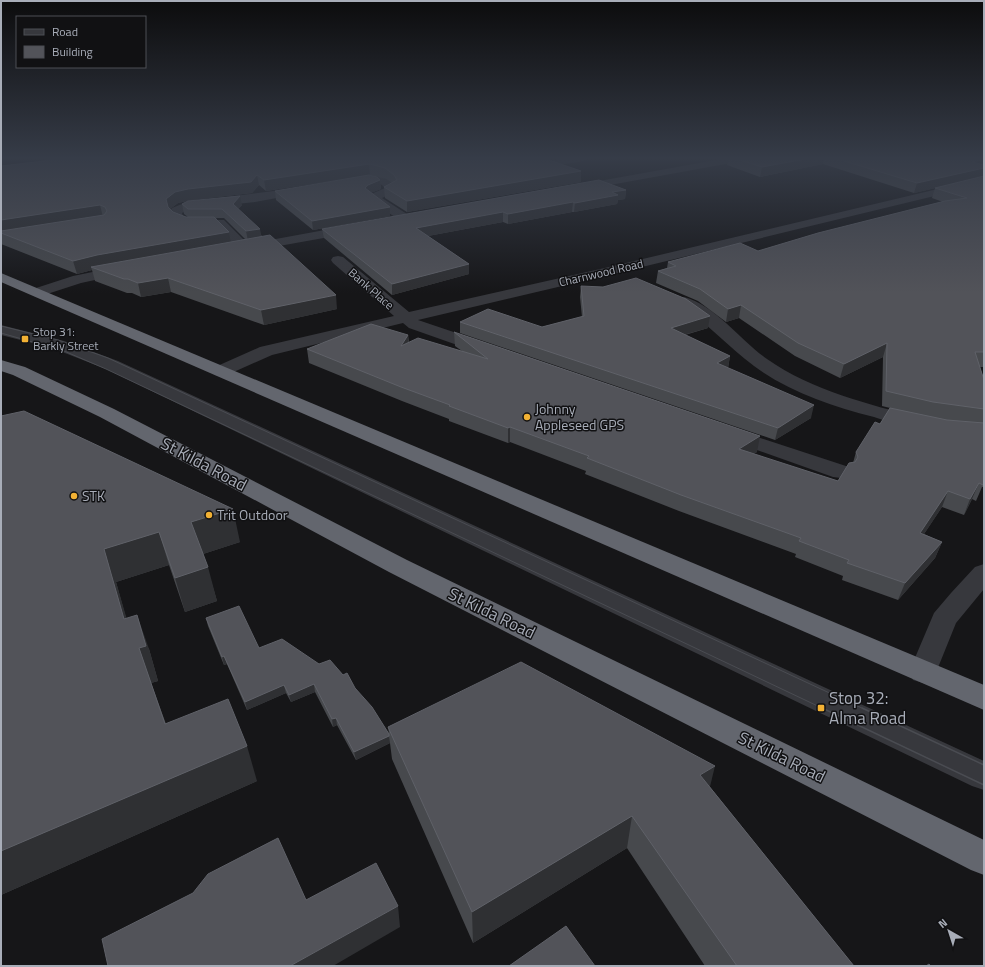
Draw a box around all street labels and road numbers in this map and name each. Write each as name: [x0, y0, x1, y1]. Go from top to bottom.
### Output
street label: Charnwood Road: [557, 254, 645, 291]
street label: Bank Place: [344, 263, 398, 314]
street label: St Kilda Road: [156, 430, 252, 498]
street label: St Kilda Road: [444, 581, 540, 645]
street label: St Kilda Road: [734, 725, 830, 789]

